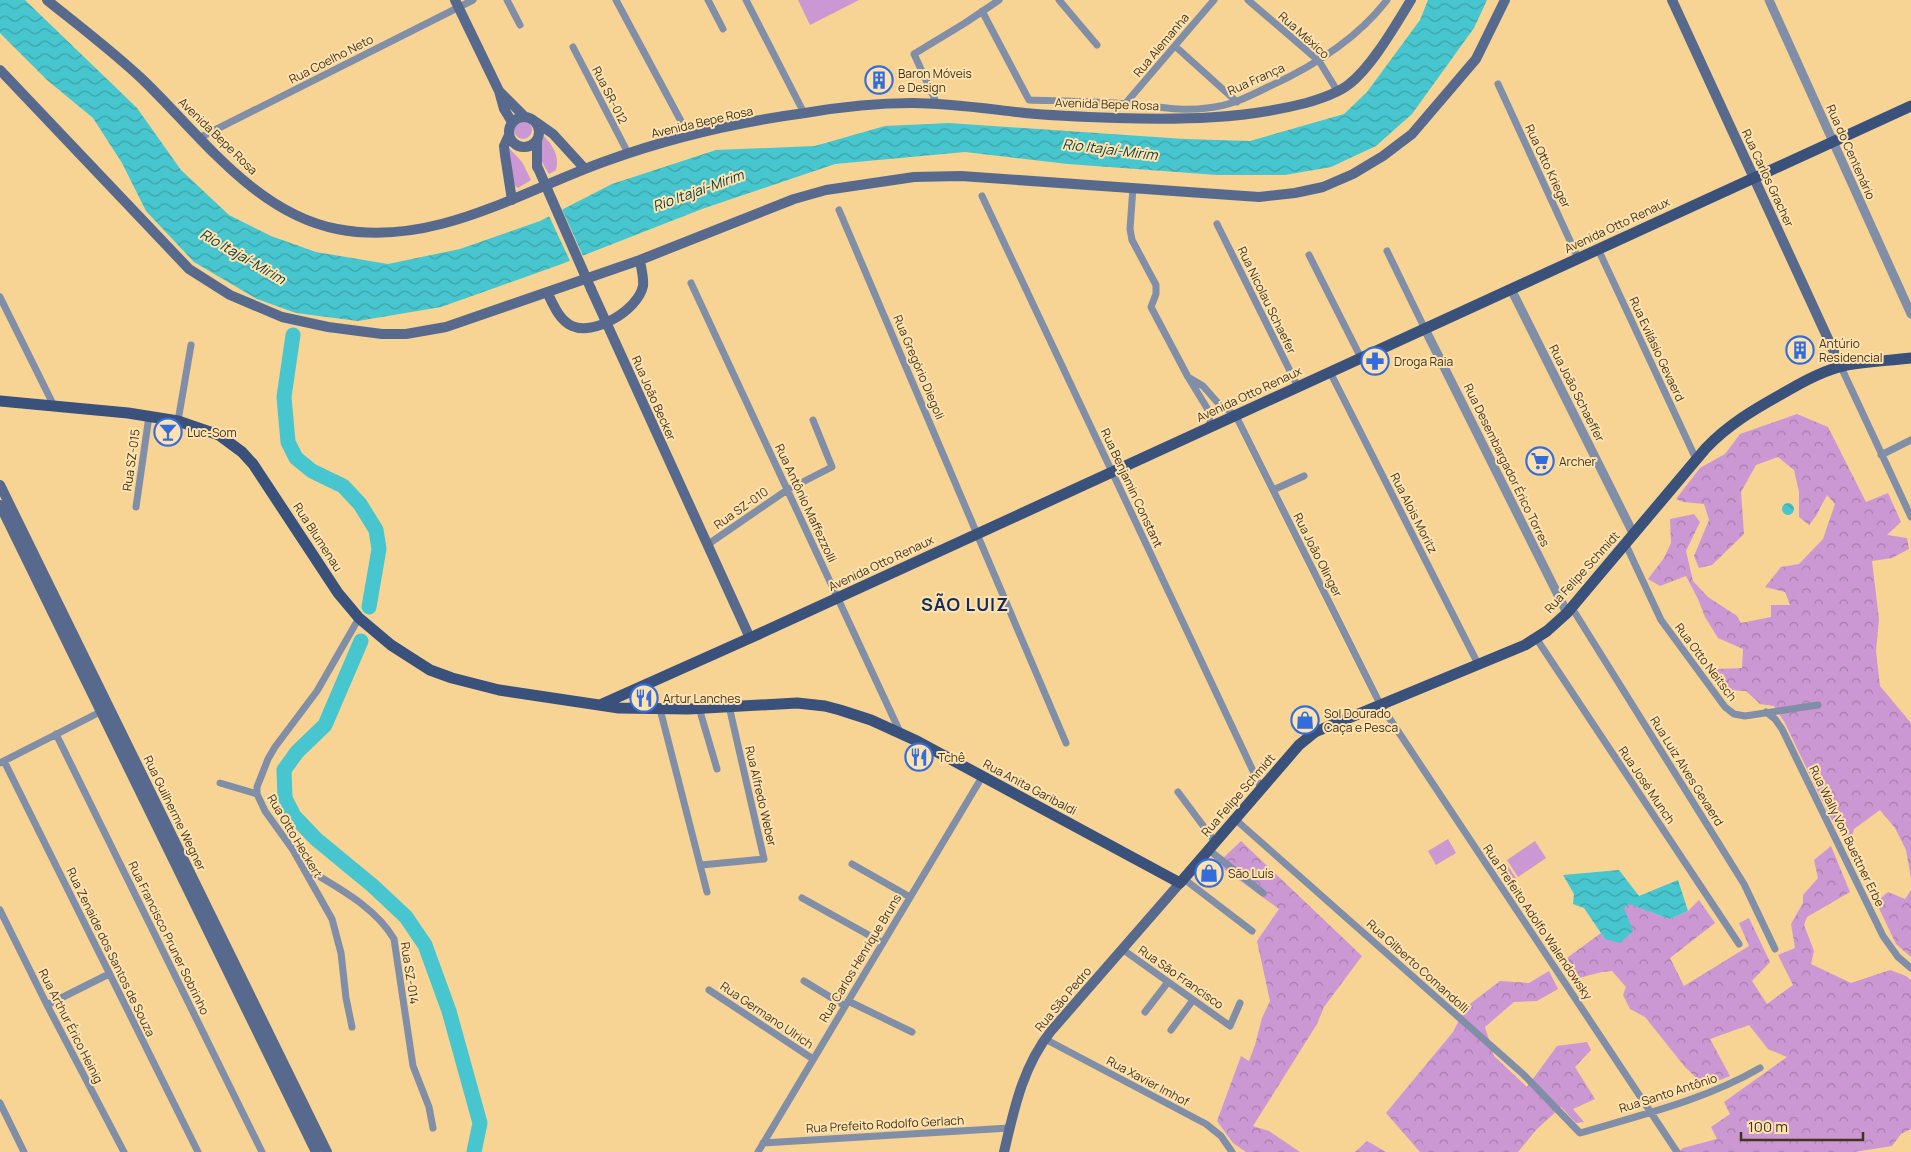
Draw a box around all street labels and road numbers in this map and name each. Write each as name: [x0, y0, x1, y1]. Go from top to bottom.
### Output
street label: Rua México: [1275, 8, 1333, 62]
street label: Rua Alemanha: [1129, 9, 1193, 81]
street label: Rua Coelho Neto: [286, 30, 376, 88]
street label: Rua França: [1225, 59, 1287, 99]
street label: Rua SR-012: [588, 63, 632, 127]
street label: Avenida Bepe Rosa: [175, 94, 261, 178]
street label: Avenida Bepe Rosa: [1055, 94, 1159, 114]
street label: Avenida Bepe Rosa: [649, 102, 755, 142]
street label: Rua do Centenário: [1822, 102, 1880, 202]
street label: Rua Otto Krieger: [1521, 121, 1575, 211]
street label: Rua Carlos Gracher: [1738, 126, 1798, 230]
street label: Avenida Otto Renaux: [1561, 193, 1673, 257]
street label: Rua Nicolau Schaefer: [1234, 243, 1301, 357]
street label: Rua Evilásio Gevaerd: [1625, 294, 1689, 404]
street label: Rua Gregório Diegoli: [889, 312, 949, 422]
street label: Rua João Schaeffer: [1545, 342, 1609, 445]
street label: Rua João Becker: [628, 353, 680, 444]
street label: Avenida Otto Renaux: [1193, 362, 1305, 426]
street label: Rua Desembargador Érico Torres: [1460, 380, 1554, 550]
street label: Rua Benjamin Constant: [1097, 426, 1167, 551]
street label: Rua SZ-015: [118, 428, 144, 492]
street label: Rua Antônio Maffezzolli: [771, 441, 841, 565]
street label: Rua Alois Moritz: [1386, 470, 1442, 556]
street label: Rua SZ-010: [710, 483, 772, 533]
street label: Rua Blumenau: [289, 499, 347, 575]
street label: Rua João Olinger: [1289, 510, 1347, 601]
street label: Rua Felipe Schmidt: [1541, 527, 1624, 617]
street label: Avenida Otto Renaux: [825, 531, 937, 595]
street label: Rua Otto Neitsch: [1671, 619, 1741, 705]
street label: Rua Luiz Alves Gevaerd: [1646, 713, 1728, 829]
street label: Rua José Munch: [1615, 743, 1679, 827]
street label: Rua Alfredo Weber: [741, 744, 781, 848]
street label: Rua Felipe Schmidt: [1197, 750, 1279, 840]
street label: Rua Guilherme Wegner: [140, 753, 211, 874]
street label: Rua Anita Garibaldi: [980, 755, 1080, 819]
street label: Rua Wally Von Buettner Erbe: [1805, 763, 1889, 909]
street label: Rua Otto Heckert: [263, 791, 327, 881]
street label: Rua Prefeito Adolfo Walendowsky: [1480, 841, 1597, 1004]
street label: Rua Francisco Pruner Sobrinho: [124, 858, 214, 1018]
street label: Rua Zenaide dos Santos de Souza: [63, 865, 159, 1039]
street label: Rua Carlos Henrique Bruns: [815, 891, 905, 1025]
street label: Rua Gilberto Comandolli: [1363, 915, 1473, 1017]
street label: Rua SZ-014: [397, 941, 423, 1005]
street label: Rua São Francisco: [1135, 941, 1227, 1013]
street label: Rua São Pedro: [1031, 963, 1095, 1035]
street label: Rua Arthur Érico Heinig: [35, 966, 107, 1086]
street label: Rua Germano Ulrich: [717, 977, 817, 1053]
street label: Rua Xavier Imhof: [1104, 1052, 1193, 1110]
street label: Rua Santo Antônio: [1617, 1069, 1719, 1117]
street label: Rua Prefeito Rodolfo Gerlach: [805, 1111, 965, 1137]

